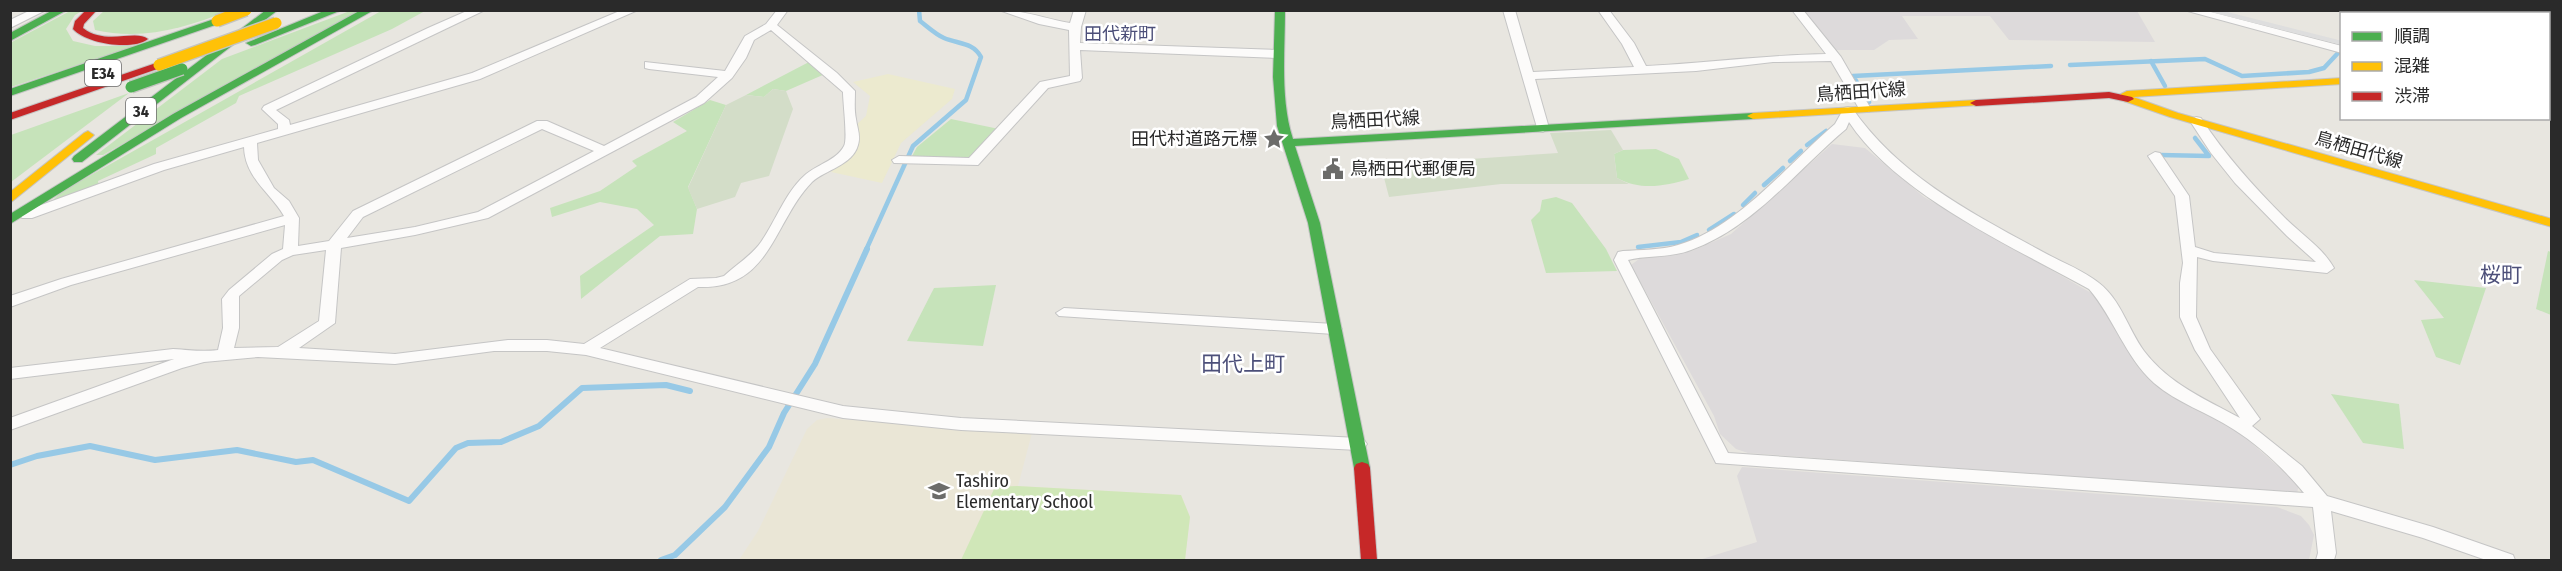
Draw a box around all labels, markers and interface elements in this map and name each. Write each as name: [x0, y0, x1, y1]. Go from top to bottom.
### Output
legend: [2340, 12, 2550, 120]
district label: 田代新町: [1084, 23, 1156, 45]
text: 順調: [2394, 25, 2430, 47]
text: 混雑: [2394, 55, 2430, 77]
road number: E34: [85, 60, 121, 86]
street label: 鳥栖田代線: [1815, 78, 1907, 106]
text: 渋滞: [2394, 85, 2430, 107]
road number: 34: [126, 98, 156, 124]
street label: 鳥栖田代線: [1329, 107, 1421, 133]
place icon: 田代村道路元標: [1262, 127, 1286, 151]
street label: 鳥栖田代線: [2313, 127, 2405, 173]
place label: 田代村道路元標: [1131, 128, 1257, 150]
public building icon: 鳥栖田代郵便局: [1321, 157, 1345, 181]
place label: 鳥栖田代郵便局: [1350, 158, 1476, 180]
district label: 桜町: [2480, 262, 2522, 288]
district label: 田代上町: [1201, 351, 1285, 377]
place label: Tashiro Elementary School: [956, 470, 1093, 513]
school or university icon: Tashiro Elementary School: [927, 479, 951, 503]

